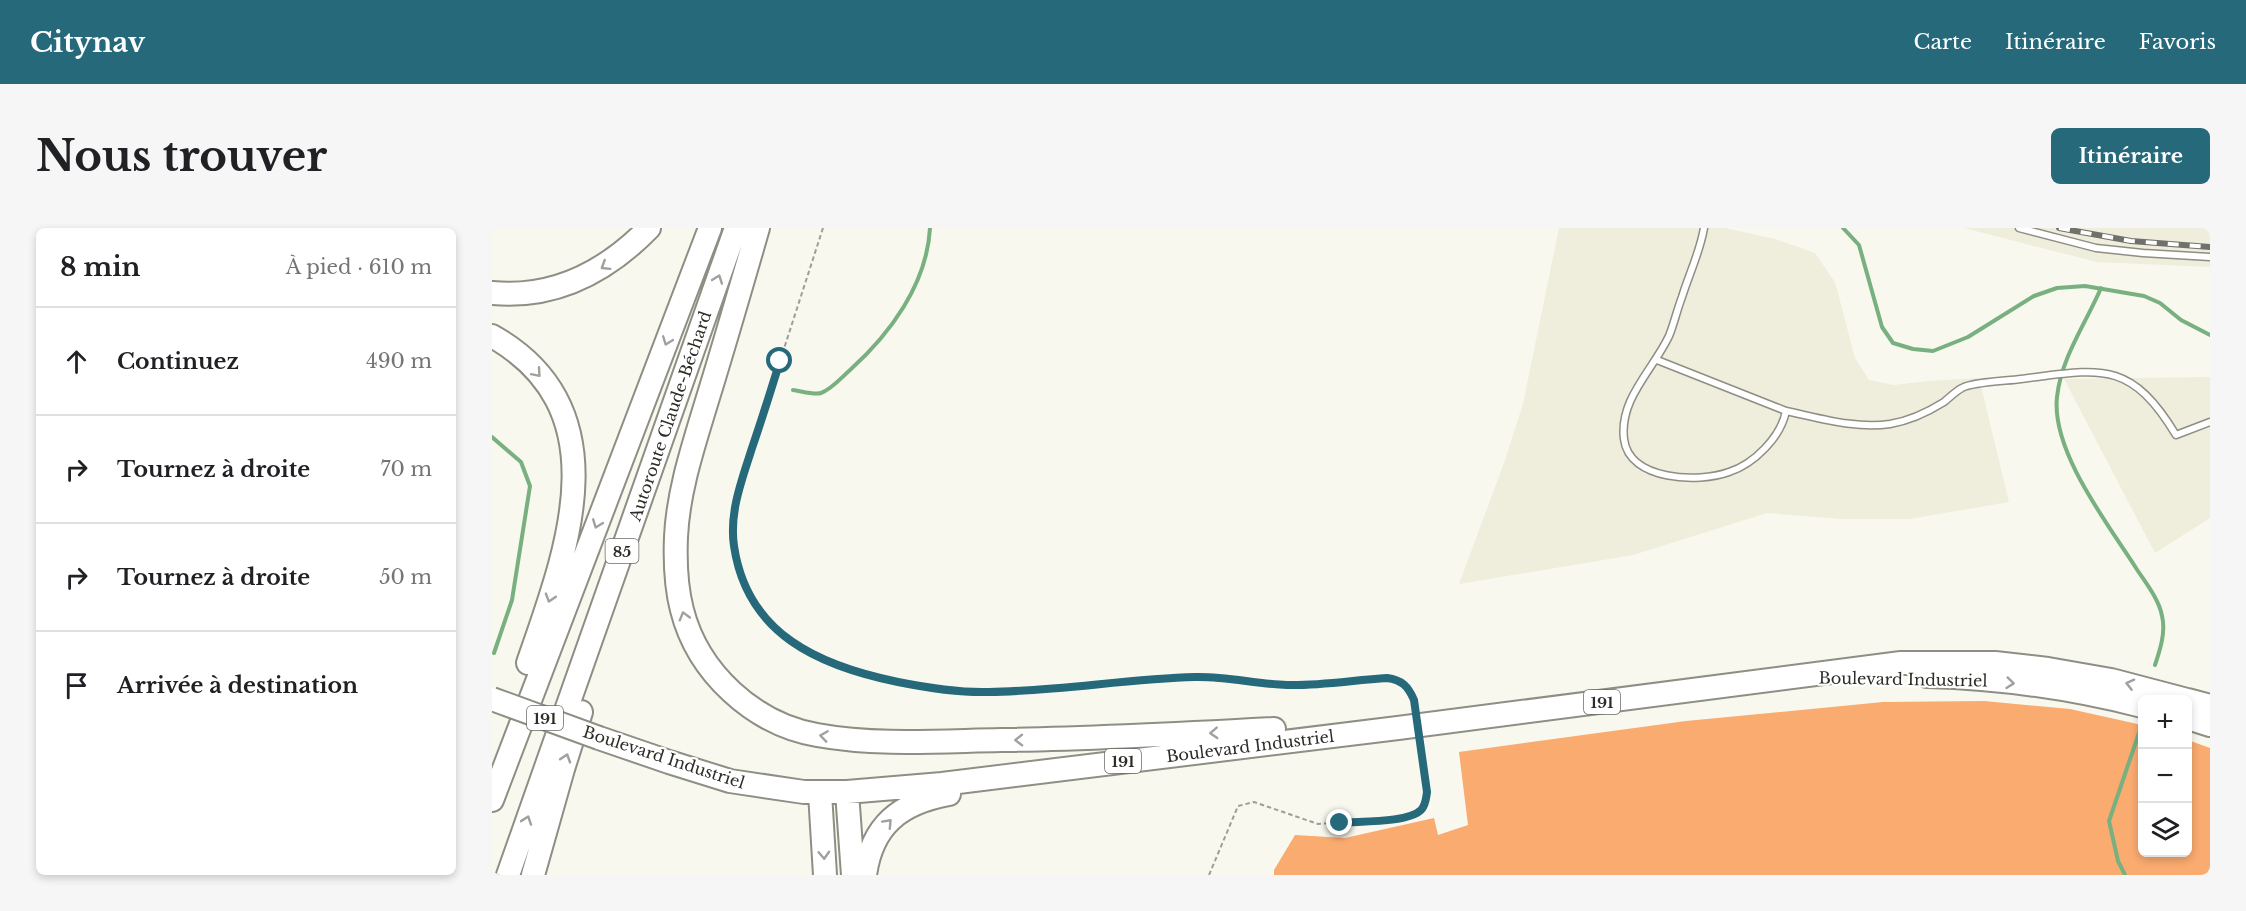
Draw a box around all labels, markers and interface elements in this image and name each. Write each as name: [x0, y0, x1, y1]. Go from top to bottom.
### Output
text: Citynav: [30, 25, 145, 60]
text: Carte: [1914, 29, 1972, 55]
text: Itinéraire: [2005, 29, 2106, 55]
text: Favoris: [2139, 29, 2216, 55]
button: Itinéraire: [2051, 128, 2210, 184]
text: Nous trouver: [36, 130, 327, 182]
text: 8 min: [60, 251, 140, 283]
text: À pied · 610 m: [286, 255, 432, 279]
one-way arrow: [601, 258, 611, 270]
one-way arrow: [710, 275, 723, 285]
street label: Autoroute Claude-Béchard: [624, 308, 715, 525]
one-way arrow: [662, 335, 674, 346]
icon: ahead: [60, 345, 93, 378]
route start: [766, 347, 792, 373]
text: Continuez: [117, 348, 239, 375]
text: 490 m: [366, 349, 432, 373]
one-way arrow: [530, 366, 541, 377]
icon: right: [60, 453, 93, 486]
text: Tournez à droite: [117, 456, 310, 483]
text: 70 m: [380, 457, 432, 481]
one-way arrow: [592, 517, 604, 528]
road number: 85: [606, 539, 638, 563]
icon: right: [60, 561, 93, 594]
text: Tournez à droite: [117, 564, 310, 591]
text: 50 m: [379, 565, 432, 589]
one-way arrow: [545, 592, 557, 602]
one-way arrow: [679, 611, 691, 622]
street label: Boulevard Industriel: [1818, 668, 1988, 690]
icon: arrive: [60, 669, 93, 702]
text: Arrivée à destination: [117, 672, 358, 699]
one-way arrow: [2006, 676, 2015, 688]
one-way arrow: [2126, 679, 2136, 692]
road number: 191: [1584, 690, 1620, 714]
map controls: [2138, 695, 2192, 857]
button: +: [2138, 695, 2192, 749]
road number: 191: [527, 706, 563, 730]
street label: Boulevard Industriel: [581, 721, 747, 793]
street label: Boulevard Industriel: [1165, 726, 1335, 766]
one-way arrow: [1209, 726, 1218, 739]
one-way arrow: [820, 731, 829, 743]
one-way arrow: [1015, 734, 1024, 746]
road number: 191: [1105, 749, 1141, 773]
button: −: [2138, 749, 2192, 803]
one-way arrow: [559, 753, 571, 764]
button: layers: [2138, 803, 2192, 857]
route end: [1326, 809, 1352, 835]
one-way arrow: [520, 815, 533, 826]
one-way arrow: [880, 819, 891, 830]
one-way arrow: [818, 850, 831, 859]

